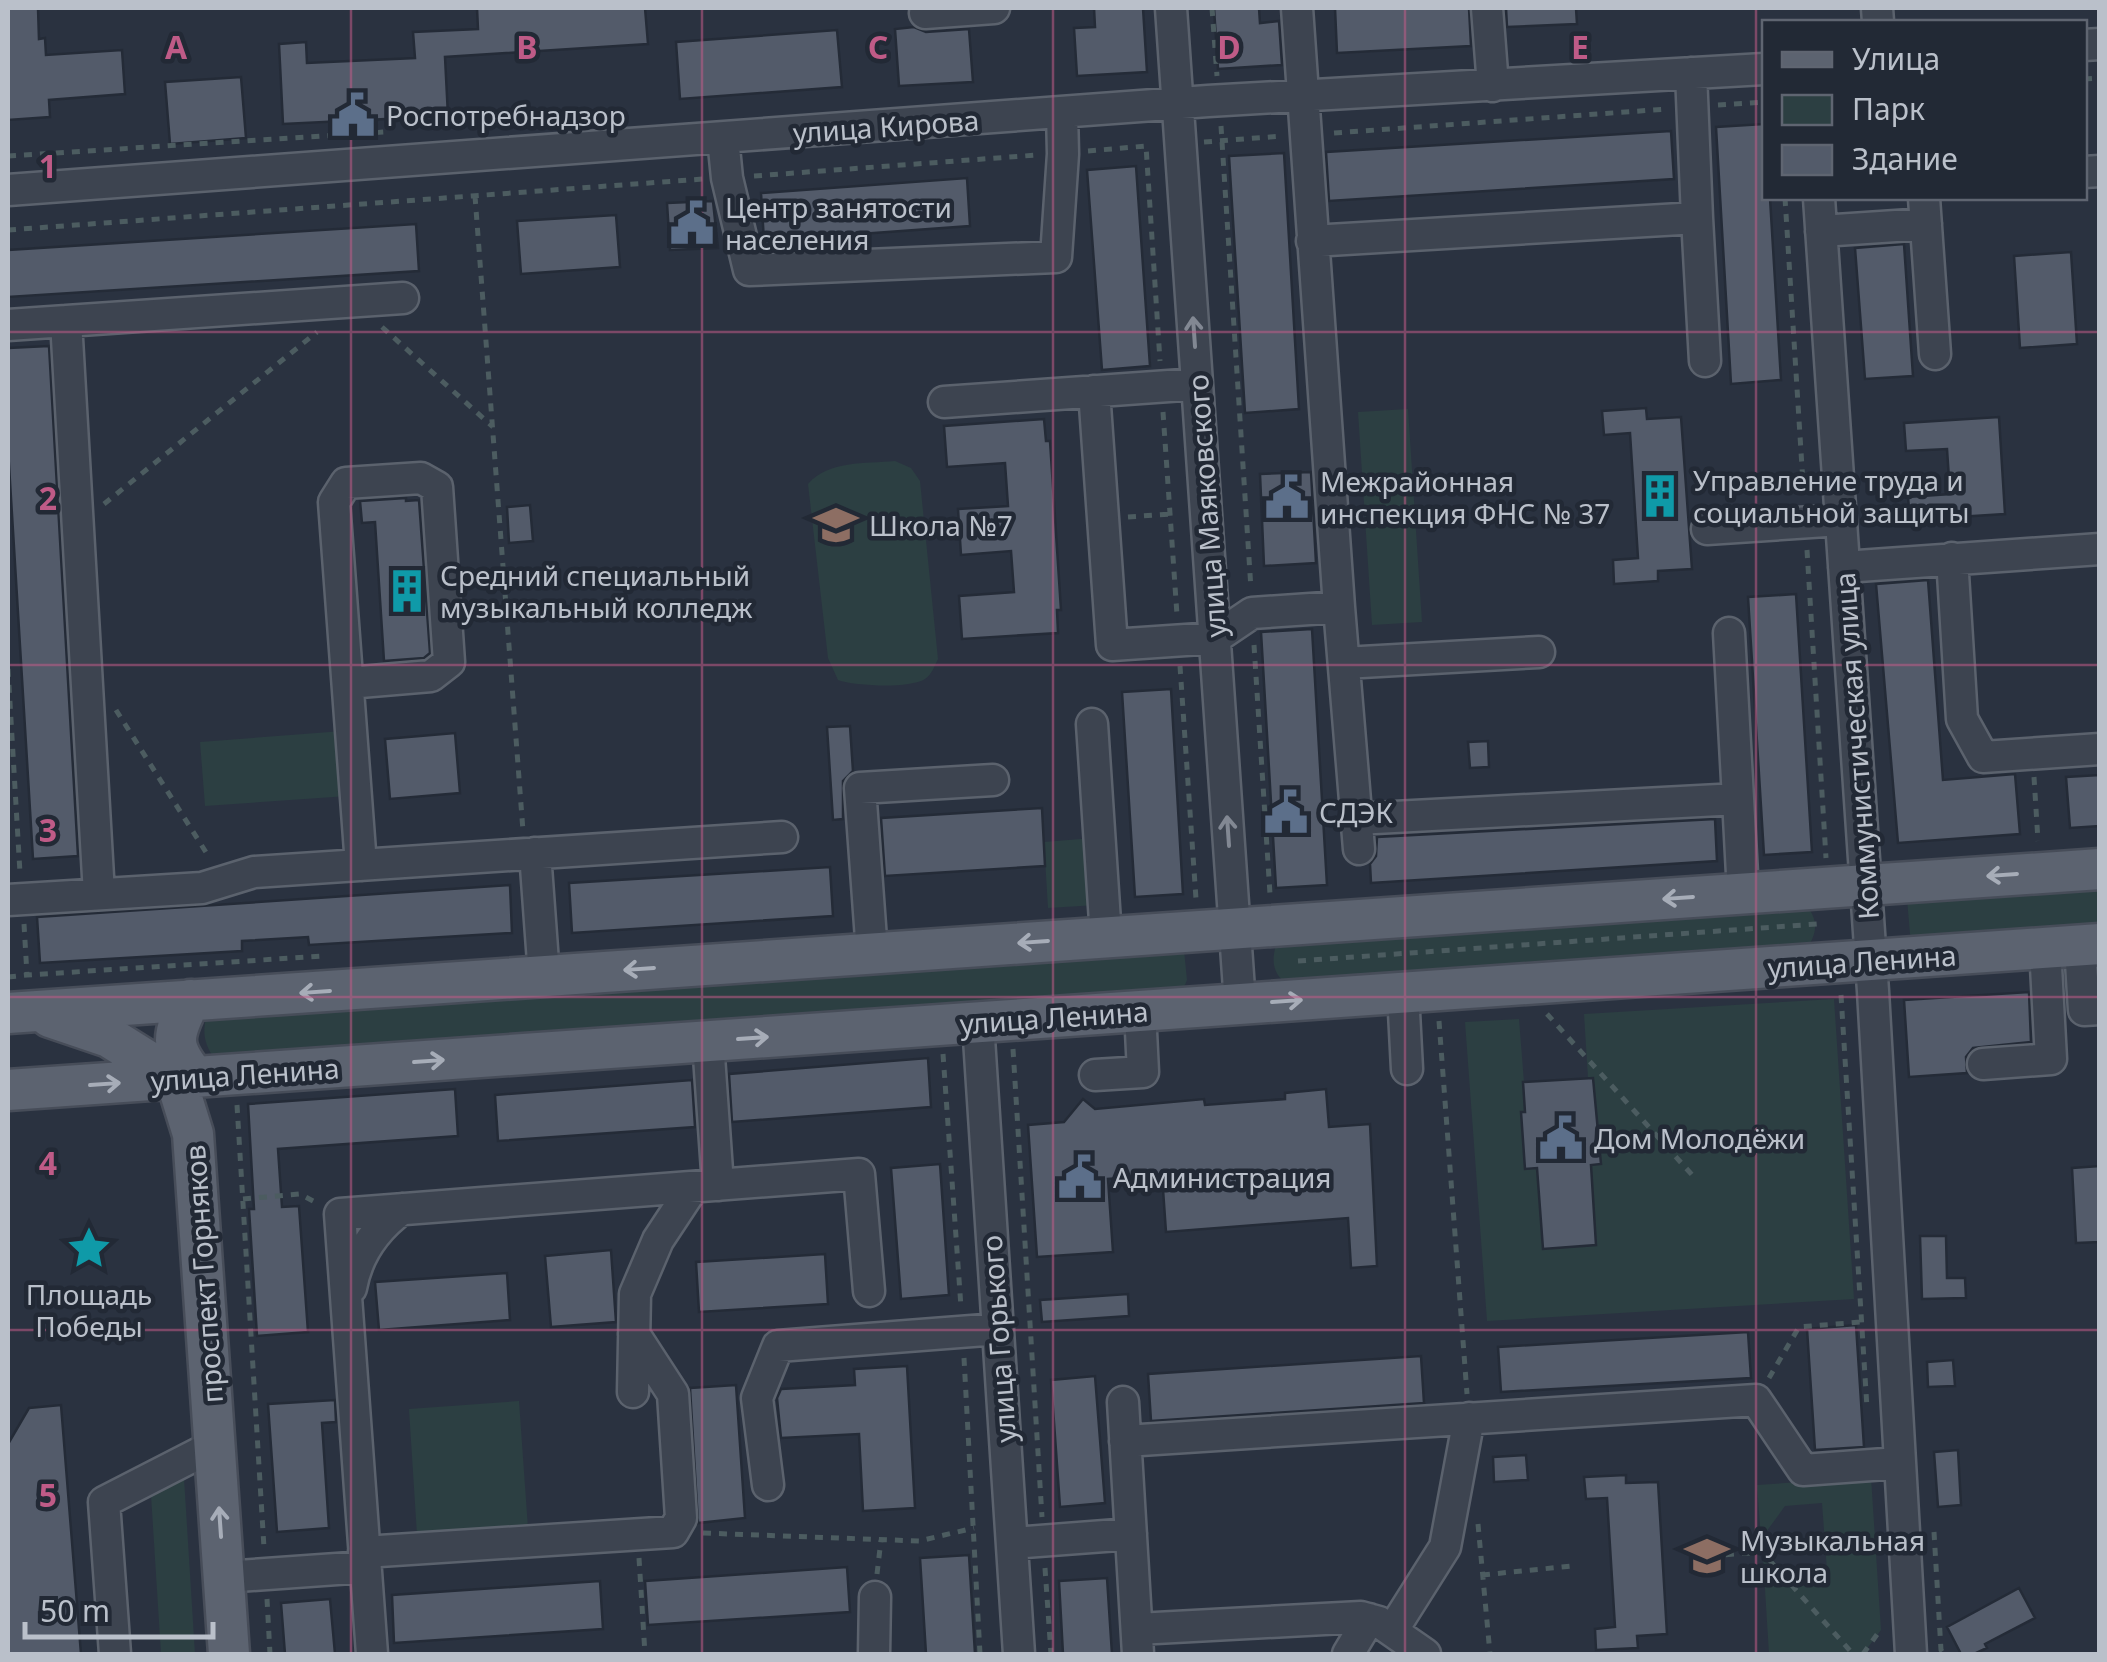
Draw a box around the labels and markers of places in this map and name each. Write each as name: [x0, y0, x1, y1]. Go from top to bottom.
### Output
public building icon: Роспотребнадзор: [329, 91, 377, 139]
place label: Роспотребнадзор: [386, 96, 626, 134]
place label: Центр занятости населения: [725, 188, 952, 258]
public building icon: Центр занятости населения: [668, 199, 716, 247]
place label: Управление труда и социальной защиты: [1693, 461, 1969, 531]
place label: Межрайонная инспекция ФНС № 37: [1320, 462, 1610, 532]
building icon: Управление труда и социальной защиты: [1636, 472, 1684, 520]
public building icon: Межрайонная инспекция ФНС № 37: [1263, 473, 1311, 521]
school or university icon: Школа №7: [812, 501, 860, 549]
place label: Школа №7: [869, 506, 1013, 544]
place label: Средний специальный музыкальный колледж: [440, 556, 753, 626]
building icon: Средний специальный музыкальный колледж: [383, 567, 431, 615]
public building icon: СДЭК: [1262, 788, 1310, 836]
place label: СДЭК: [1319, 793, 1393, 831]
public building icon: Дом Молодёжи: [1537, 1114, 1585, 1162]
place label: Дом Молодёжи: [1594, 1119, 1805, 1157]
public building icon: Администрация: [1056, 1153, 1104, 1201]
place label: Администрация: [1113, 1158, 1331, 1196]
place icon: Площадь Победы: [65, 1224, 113, 1272]
place label: Площадь Победы: [26, 1275, 152, 1345]
place label: Музыкальная школа: [1740, 1521, 1925, 1591]
school or university icon: Музыкальная школа: [1683, 1532, 1731, 1580]

